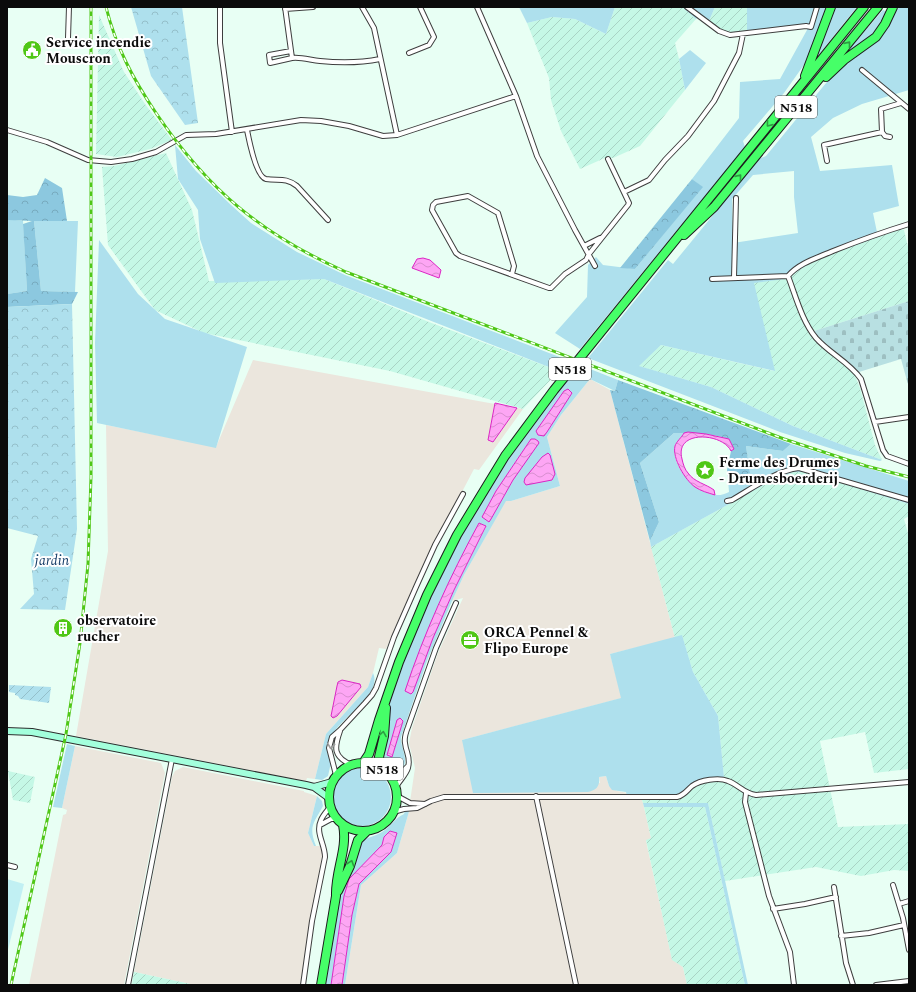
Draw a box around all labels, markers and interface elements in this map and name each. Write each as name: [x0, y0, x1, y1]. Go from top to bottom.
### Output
place label: Service incendie Mouscron: [46, 32, 151, 69]
public building icon: Service incendie Mouscron: [21, 39, 43, 61]
one-way arrow: [843, 41, 850, 48]
road number: N518: [775, 96, 817, 118]
one-way arrow: [766, 120, 773, 127]
one-way arrow: [734, 174, 741, 181]
road number: N518: [549, 358, 591, 380]
place label: Ferme des Drumes - Drumesboerderij: [719, 452, 839, 489]
place icon: Ferme des Drumes - Drumesboerderij: [694, 459, 716, 481]
park label: jardin: [33, 550, 70, 571]
place label: observatoire rucher: [77, 610, 156, 647]
building icon: observatoire rucher: [52, 617, 74, 639]
place label: ORCA Pennel & Flipo Europe: [484, 622, 589, 659]
office icon: ORCA Pennel & Flipo Europe: [459, 629, 481, 651]
one-way arrow: [379, 731, 387, 737]
one-way arrow: [326, 743, 335, 749]
road number: N518: [361, 758, 403, 780]
one-way arrow: [346, 859, 354, 866]

